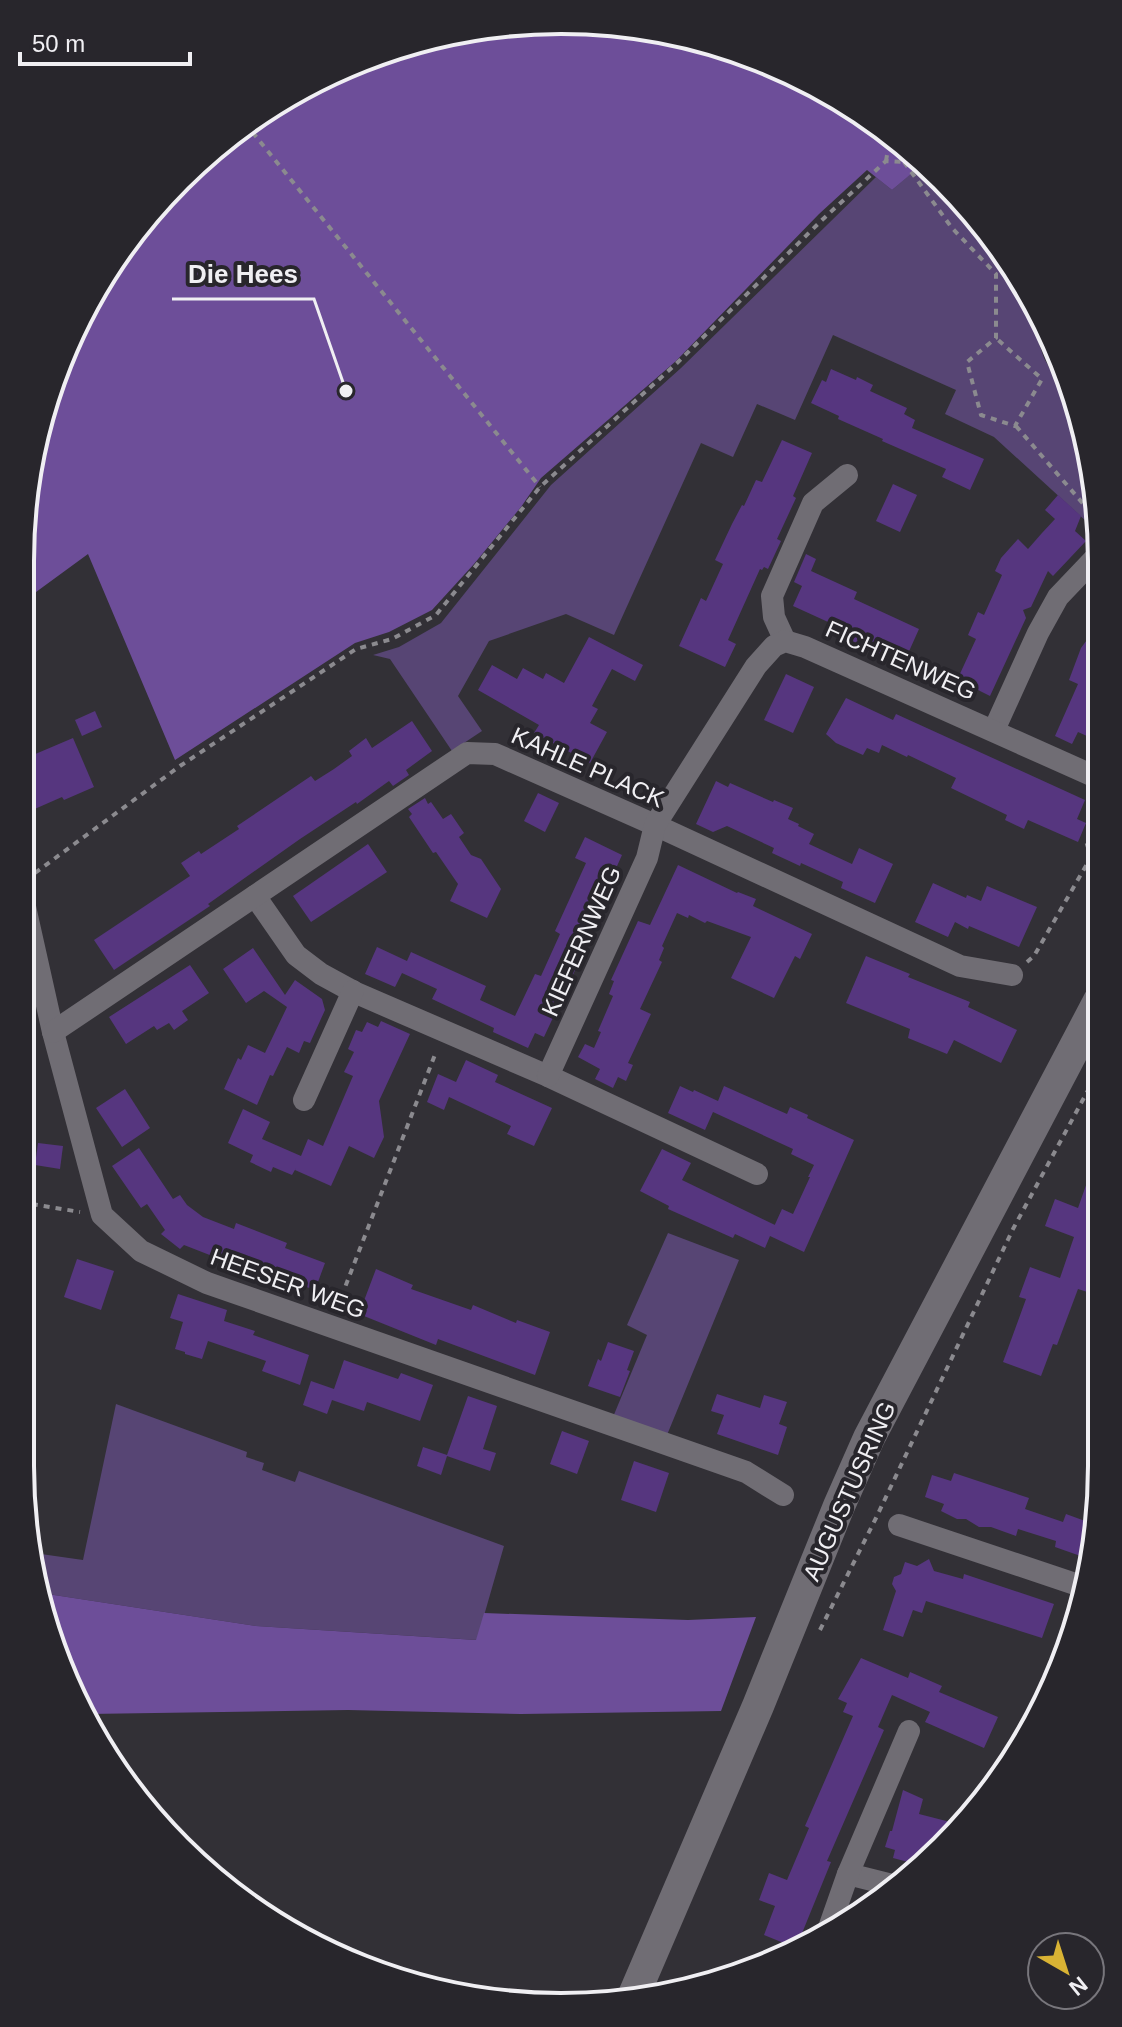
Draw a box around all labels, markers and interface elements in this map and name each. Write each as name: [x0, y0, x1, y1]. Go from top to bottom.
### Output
scale bar: [20, 16, 190, 66]
text: 50 m: [32, 30, 85, 57]
callout: Die Hees: [172, 249, 314, 299]
text: Die Hees: [188, 259, 298, 289]
street label: FICHTENWEG: [822, 615, 980, 705]
street label: KAHLE PLACK: [508, 721, 668, 813]
street label: KIEFERNWEG: [536, 862, 626, 1020]
street label: HEESER WEG: [207, 1242, 369, 1324]
street label: AUGUSTUSRING: [797, 1397, 901, 1585]
north arrow: [1026, 1931, 1106, 2011]
text: N: [1064, 1971, 1092, 2001]

